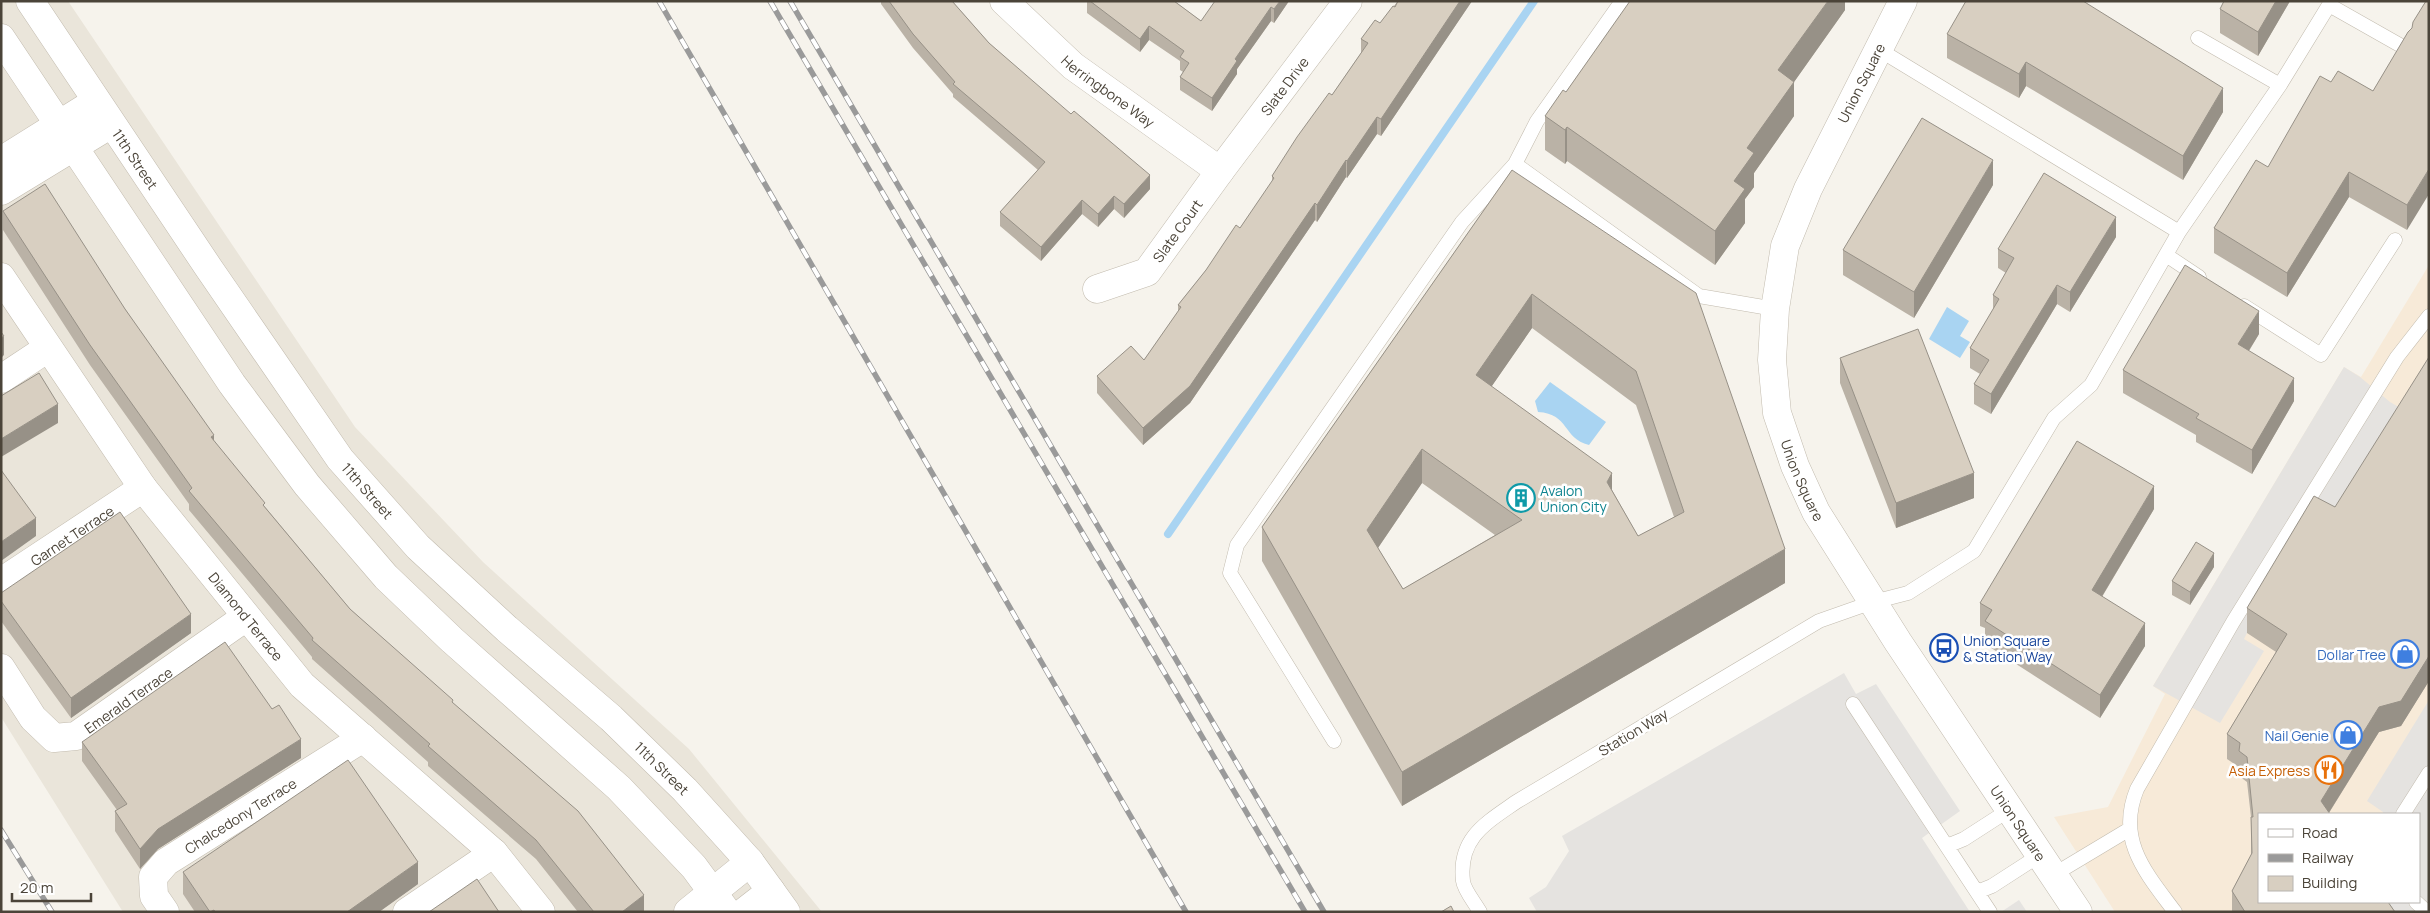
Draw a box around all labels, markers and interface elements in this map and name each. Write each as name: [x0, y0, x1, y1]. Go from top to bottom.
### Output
street label: Union Square: [1833, 40, 1889, 126]
street label: Herringbone Way: [1058, 51, 1159, 131]
street label: Slate Drive: [1256, 53, 1312, 119]
street label: 11th Street: [109, 125, 163, 193]
street label: Slate Court: [1148, 195, 1206, 266]
street label: Union Square: [1777, 437, 1829, 524]
street label: 11th Street: [338, 458, 398, 523]
place label: Avalon Union City: [1540, 481, 1607, 516]
building icon: Avalon Union City: [1506, 483, 1536, 513]
street label: Garnet Terrace: [26, 501, 117, 570]
street label: Diamond Terrace: [205, 568, 288, 664]
place label: Union Square & Station Way: [1963, 631, 2053, 666]
bus stop icon: Union Square & Station Way: [1929, 633, 1959, 663]
shop icon: Dollar Tree: [2390, 639, 2420, 669]
place label: Dollar Tree: [2317, 645, 2386, 664]
street label: Emerald Terrace: [80, 662, 176, 737]
street label: Station Way: [1595, 704, 1672, 760]
shop icon: Nail Genie: [2333, 720, 2363, 750]
place label: Nail Genie: [2265, 726, 2329, 745]
street label: 11th Street: [631, 737, 694, 799]
restaurant icon: Asia Express: [2314, 755, 2344, 785]
place label: Asia Express: [2228, 761, 2310, 780]
street label: Chalcedony Terrace: [181, 773, 300, 858]
street label: Union Square: [1987, 782, 2051, 864]
legend: [2258, 813, 2420, 903]
text: Road: [2302, 822, 2338, 843]
text: Railway: [2302, 847, 2354, 868]
scale bar: [12, 870, 91, 902]
text: Building: [2302, 872, 2357, 893]
text: 20 m: [20, 877, 53, 898]

